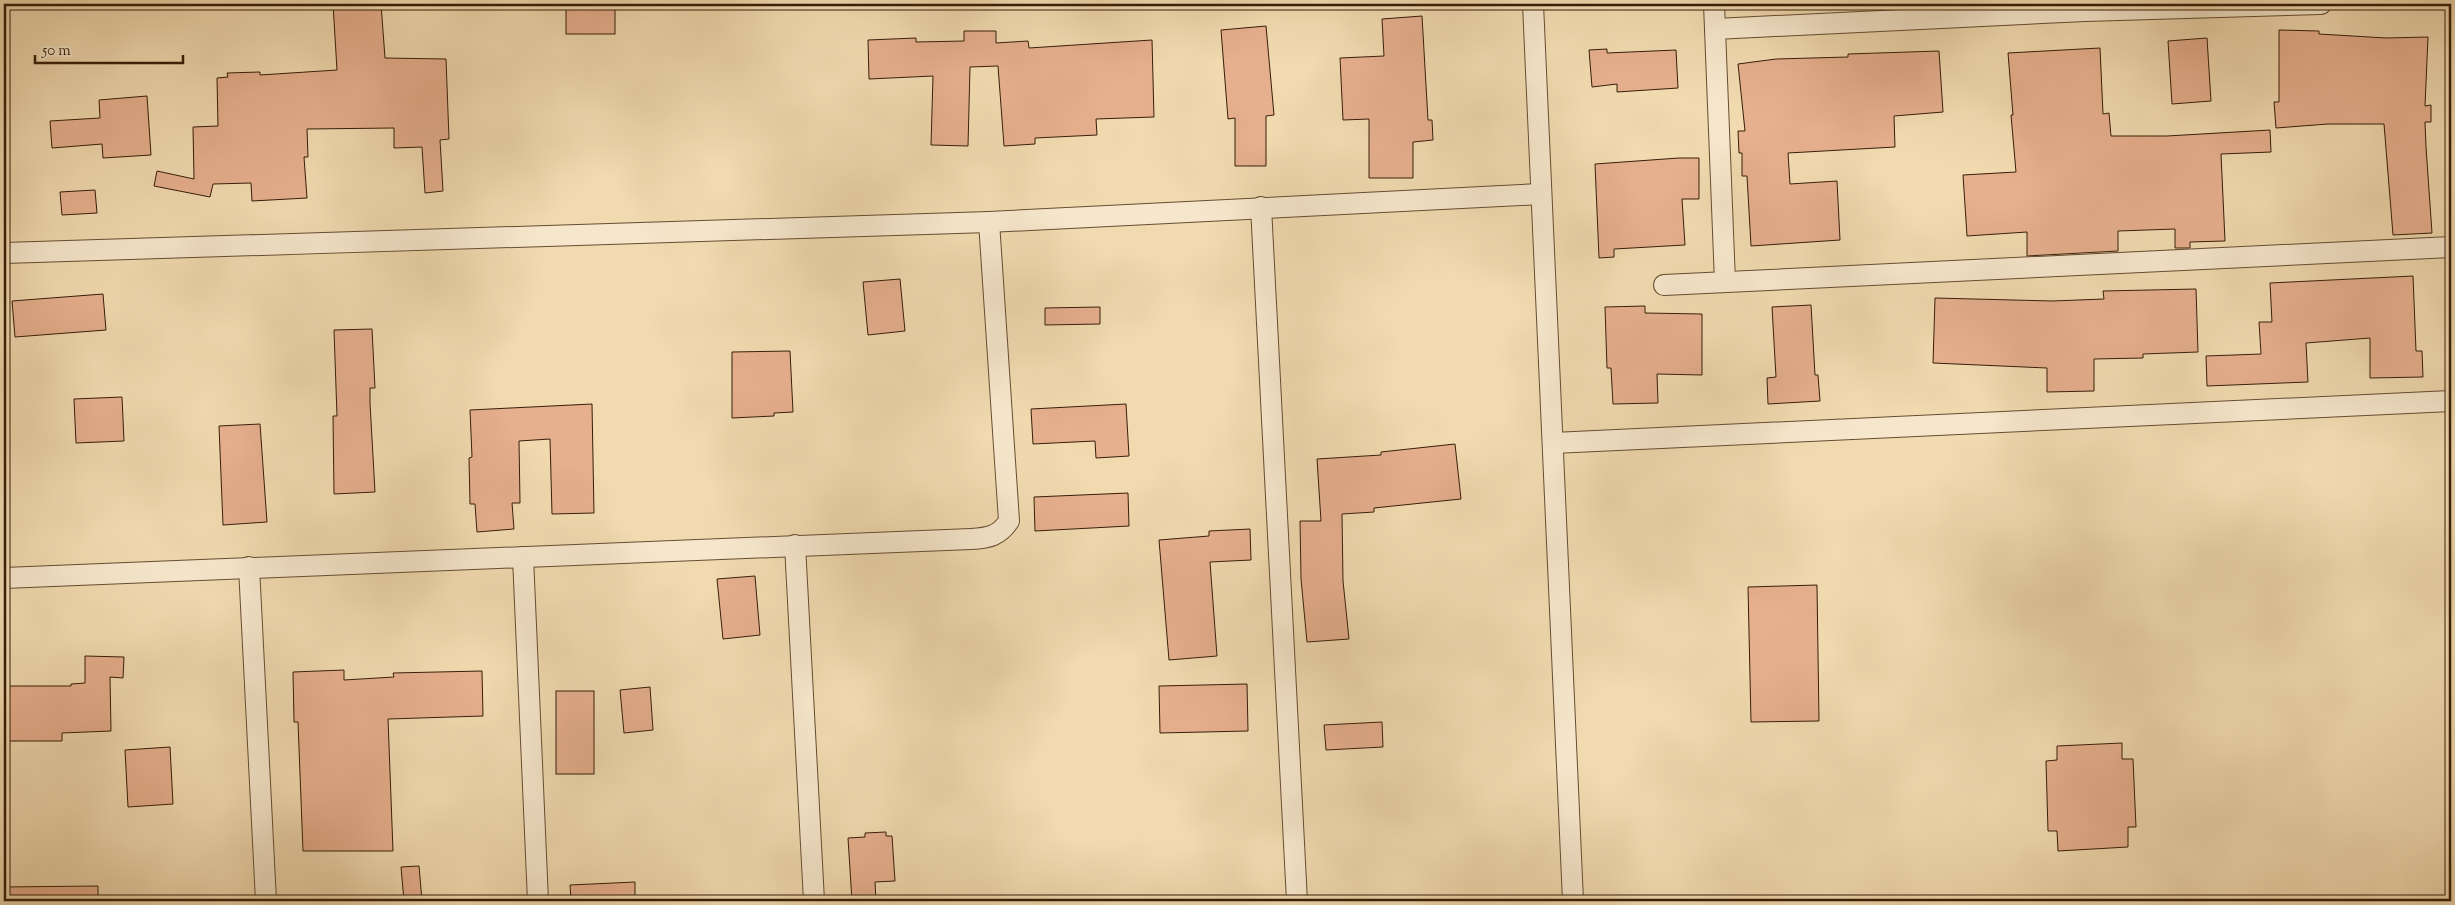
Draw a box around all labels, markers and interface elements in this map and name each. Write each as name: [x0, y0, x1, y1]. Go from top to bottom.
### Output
scale bar: [35, 32, 182, 64]
text: 50 m: [41, 41, 71, 62]

